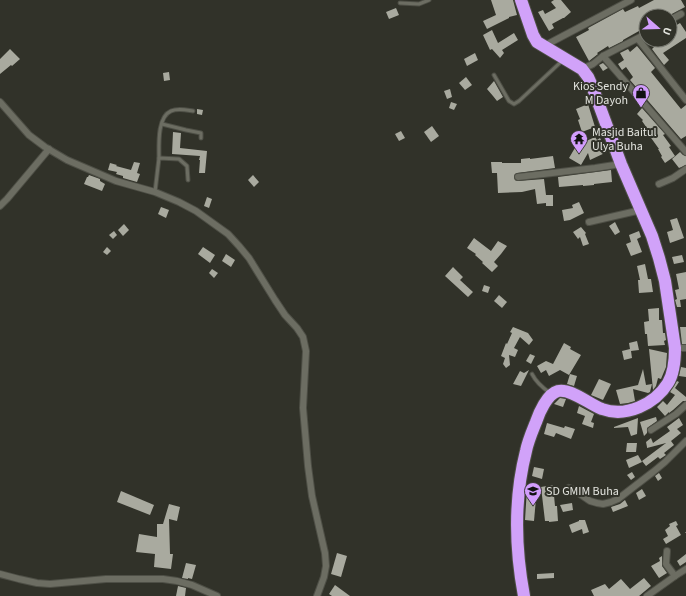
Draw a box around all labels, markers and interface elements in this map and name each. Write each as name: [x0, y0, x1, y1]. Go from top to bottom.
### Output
north arrow: [638, 8, 678, 48]
text: U: [659, 25, 675, 37]
place label: Kios Sendy M Dayoh: [573, 78, 628, 109]
shop icon: Kios Sendy M Dayoh: [631, 83, 651, 108]
place label: Masjid Baitul Ulya Buha: [592, 124, 656, 155]
temple icon: Masjid Baitul Ulya Buha: [569, 129, 589, 154]
school or university icon: SD GMIM Buha: [523, 481, 543, 506]
place label: SD GMIM Buha: [546, 483, 619, 500]

